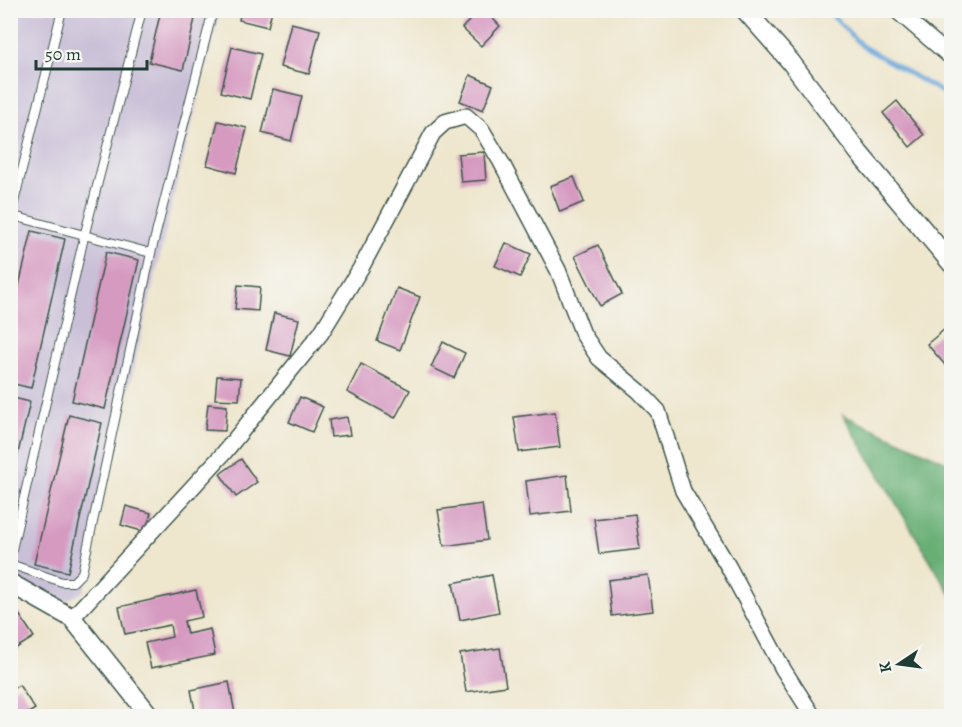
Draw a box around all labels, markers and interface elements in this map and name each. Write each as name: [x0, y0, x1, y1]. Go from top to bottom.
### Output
scale bar: [36, 33, 147, 71]
text: 50 m: [45, 42, 81, 66]
north arrow: [869, 634, 929, 694]
text: K: [873, 659, 897, 675]

